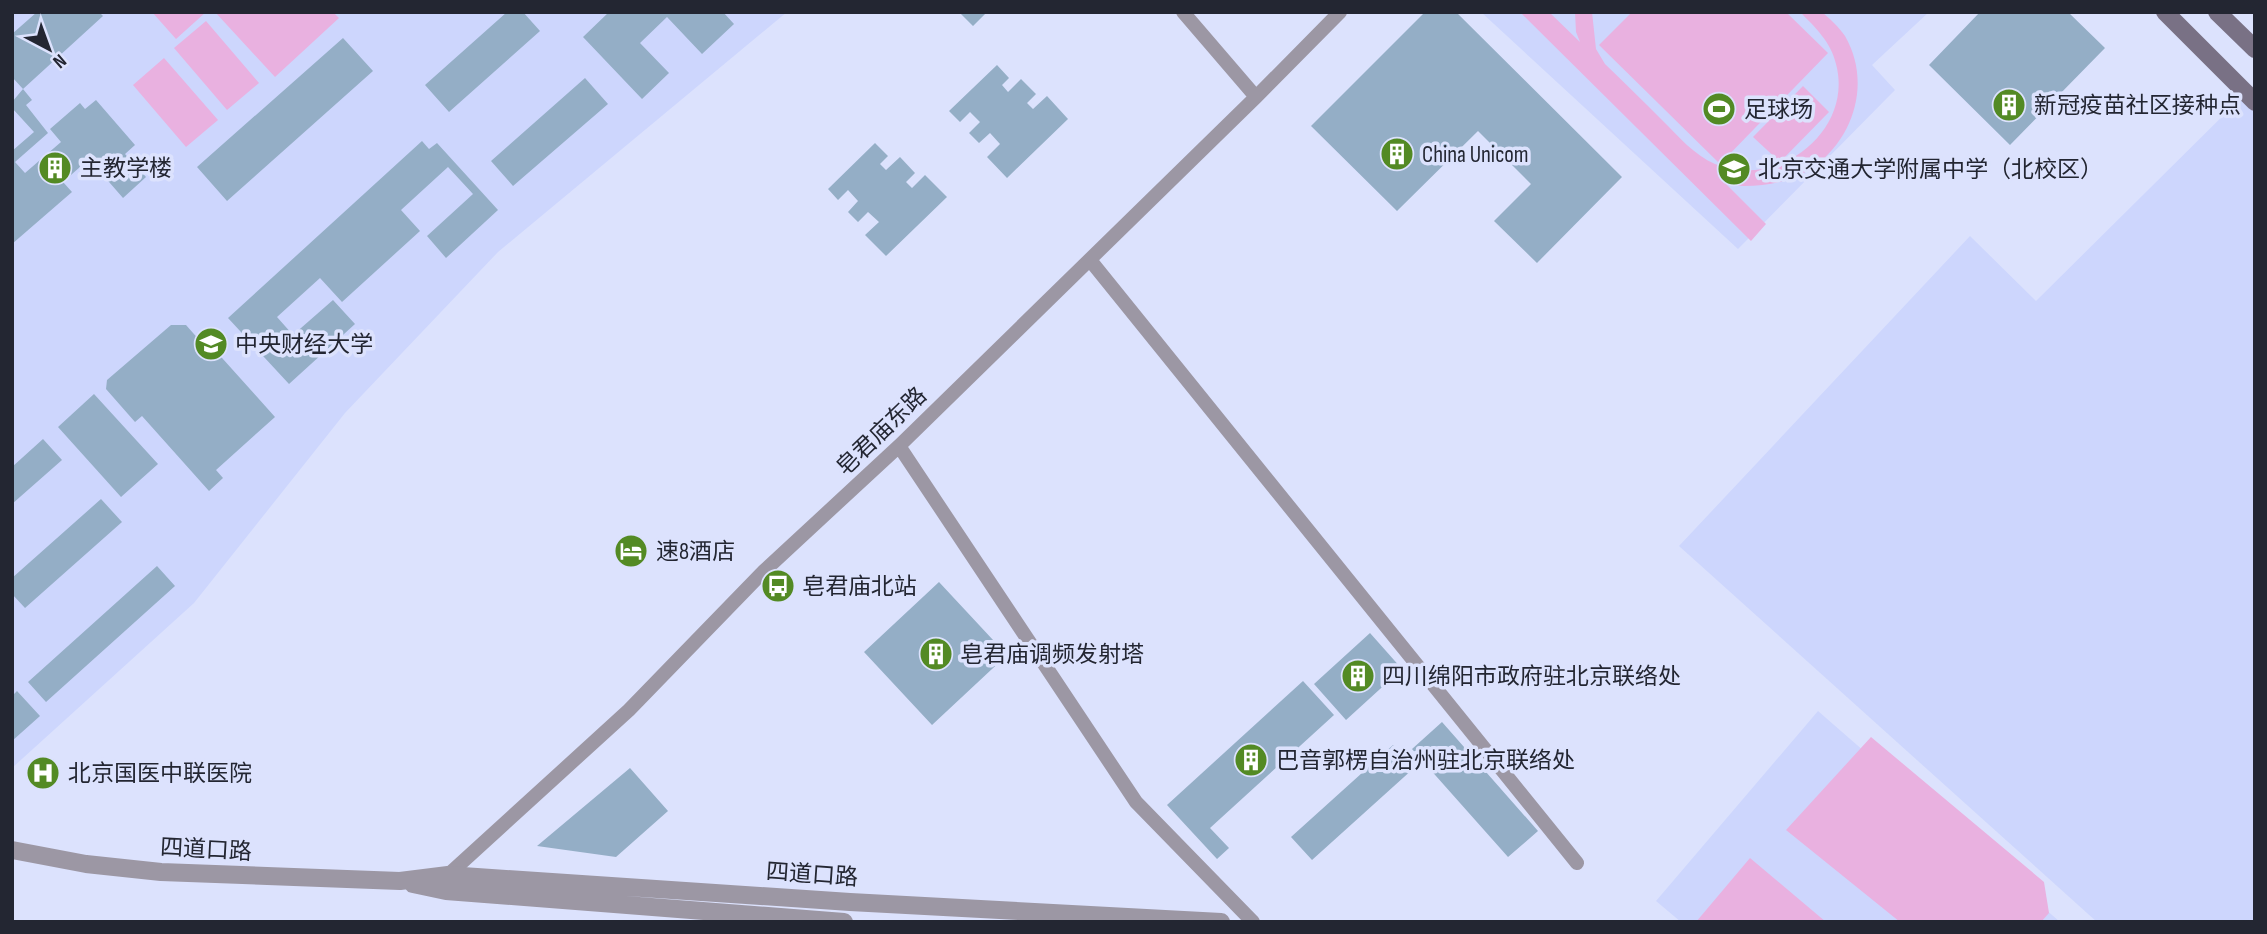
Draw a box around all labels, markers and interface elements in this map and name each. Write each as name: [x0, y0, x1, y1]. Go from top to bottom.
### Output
north arrow: [14, 14, 84, 84]
text: N: [48, 49, 71, 73]
building icon: 新冠疫苗社区接种点: [1990, 86, 2028, 124]
sports icon: 足球场: [1700, 90, 1738, 128]
place label: 新冠疫苗社区接种点: [2034, 92, 2241, 120]
place label: 足球场: [1744, 96, 1813, 124]
building icon: China Unicom: [1378, 135, 1416, 173]
place label: China Unicom: [1422, 141, 1529, 169]
building icon: 主教学楼: [36, 149, 74, 187]
school or university icon: 北京交通大学附属中学（北校区）: [1715, 150, 1753, 188]
place label: 主教学楼: [80, 155, 172, 183]
place label: 北京交通大学附属中学（北校区）: [1758, 156, 2103, 184]
school or university icon: 中央财经大学: [192, 325, 230, 363]
place label: 中央财经大学: [235, 331, 373, 359]
street label: 皂君庙东路: [831, 382, 933, 482]
hotel icon: 速8酒店: [612, 532, 650, 570]
place label: 速8酒店: [656, 538, 735, 566]
bus stop icon: 皂君庙北站: [759, 567, 797, 605]
place label: 皂君庙北站: [802, 573, 917, 601]
building icon: 皂君庙调频发射塔: [917, 635, 955, 673]
place label: 皂君庙调频发射塔: [960, 641, 1144, 669]
building icon: 四川绵阳市政府驻北京联络处: [1339, 657, 1377, 695]
place label: 四川绵阳市政府驻北京联络处: [1382, 663, 1681, 691]
building icon: 巴音郭楞自治州驻北京联络处: [1232, 741, 1270, 779]
place label: 巴音郭楞自治州驻北京联络处: [1276, 747, 1575, 775]
hospital icon: 北京国医中联医院: [24, 754, 62, 792]
place label: 北京国医中联医院: [68, 760, 252, 788]
street label: 四道口路: [159, 834, 253, 866]
street label: 四道口路: [765, 858, 859, 892]

